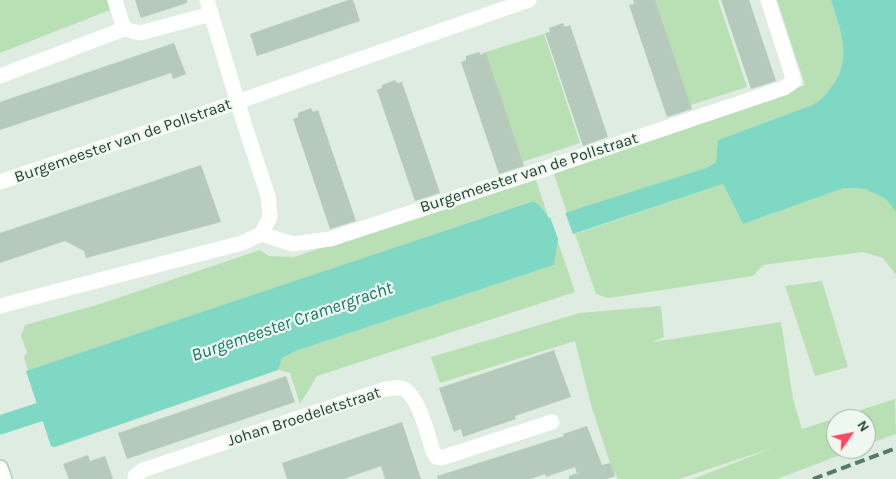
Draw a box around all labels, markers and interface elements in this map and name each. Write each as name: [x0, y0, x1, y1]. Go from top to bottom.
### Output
street label: Burgemeester van de Pollstraat: [12, 95, 234, 187]
street label: Burgemeester van de Pollstraat: [418, 129, 640, 217]
water label: Burgemeester Cramergracht: [189, 277, 395, 367]
street label: Johan Broedeletstraat: [225, 383, 383, 451]
north arrow: [826, 409, 876, 459]
text: N: [853, 417, 873, 435]

